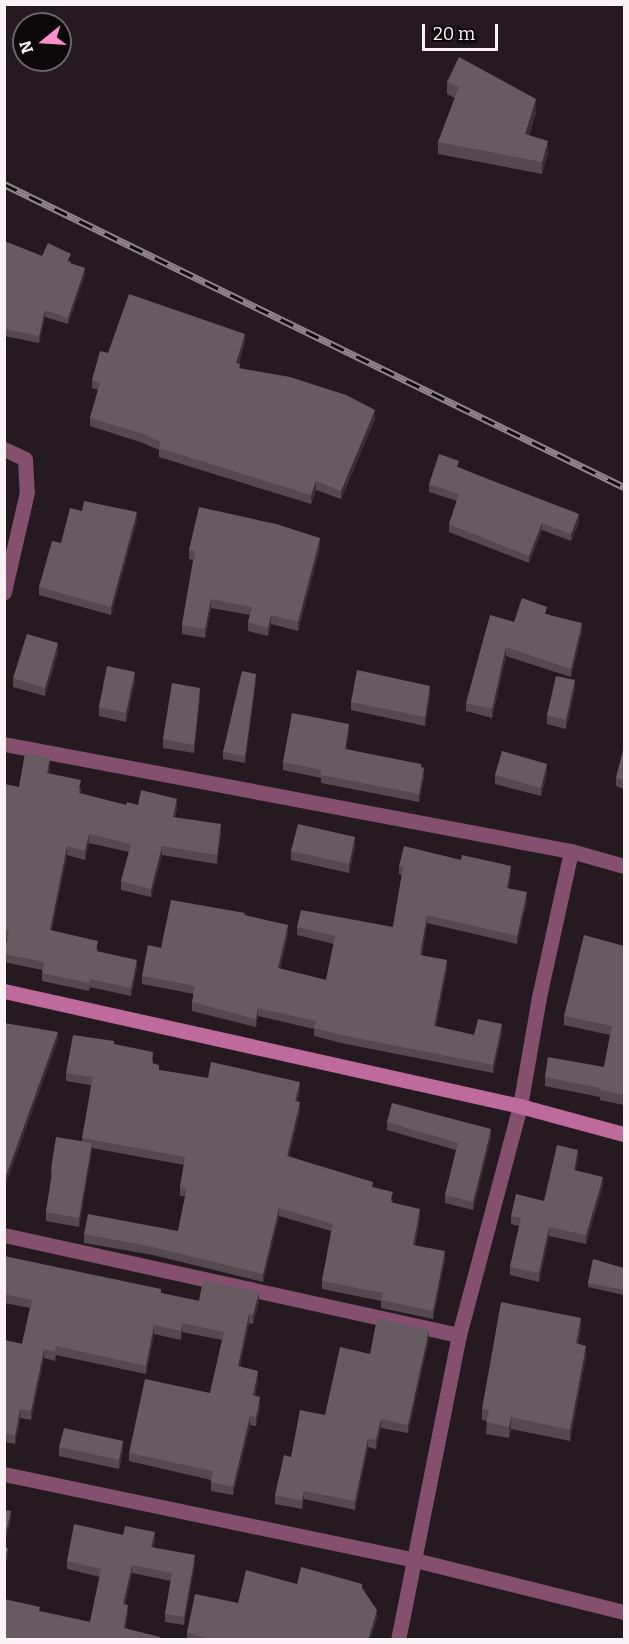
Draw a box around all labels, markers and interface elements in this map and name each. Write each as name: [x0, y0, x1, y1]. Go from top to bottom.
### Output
north arrow: [12, 12, 72, 72]
scale bar: [425, 12, 502, 50]
text: 20 m: [433, 23, 475, 45]
text: N: [15, 38, 37, 56]

